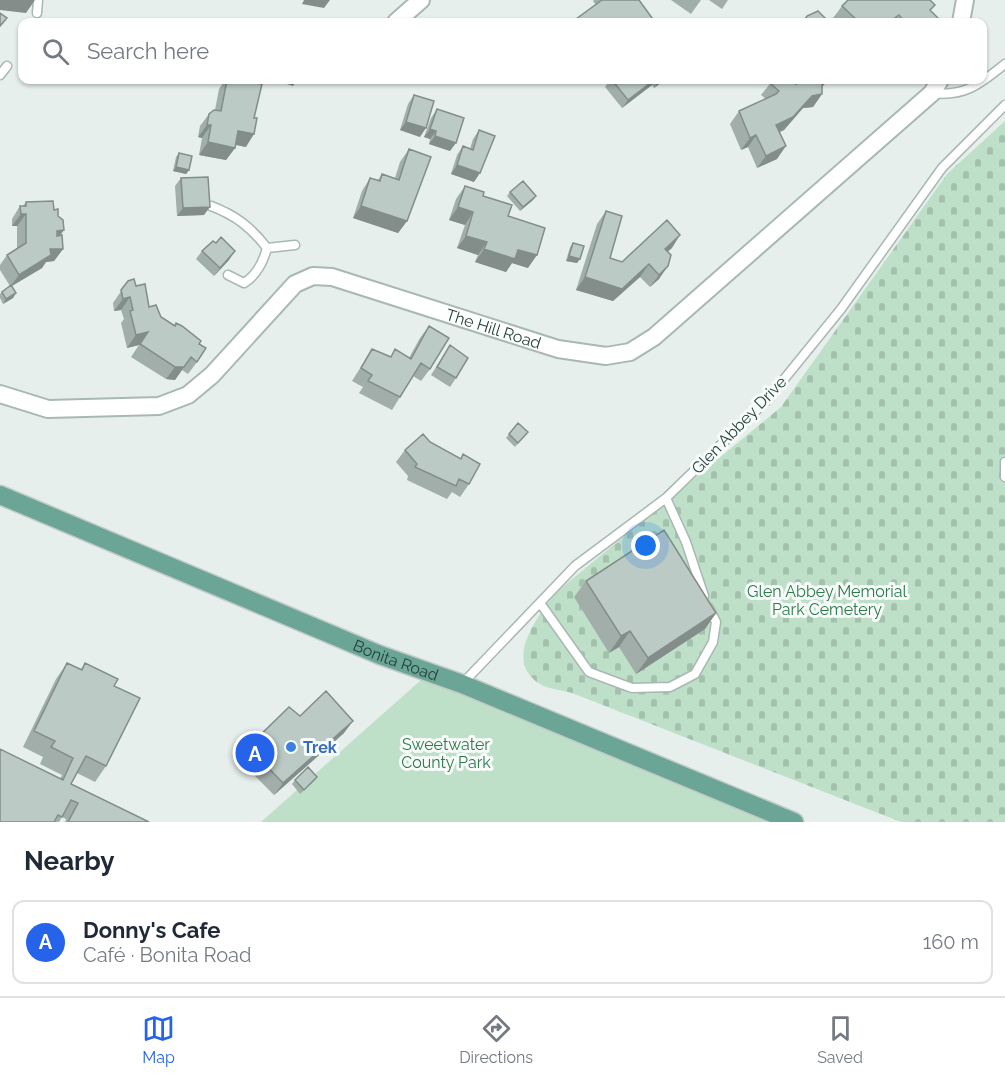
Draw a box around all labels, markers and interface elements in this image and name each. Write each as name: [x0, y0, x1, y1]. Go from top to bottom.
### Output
search box: [18, 18, 987, 84]
icon: search: [39, 35, 72, 68]
text: Search here: [87, 38, 209, 64]
street label: The Hill Road: [444, 304, 543, 352]
street label: Glen Abbey Drive: [688, 372, 790, 478]
your location: [631, 531, 660, 560]
park label: Glen Abbey Memorial Park Cemetery: [747, 582, 908, 619]
street label: Bonita Road: [350, 635, 441, 684]
pin: A: [236, 730, 274, 776]
park label: Sweetwater County Park: [401, 735, 491, 772]
place label: Trek: [303, 738, 337, 757]
marker: Trek: [284, 740, 298, 754]
text: Nearby: [24, 846, 114, 876]
text: Donny's Cafe: [83, 917, 221, 943]
text: A: [39, 930, 52, 954]
text: 160 m: [923, 930, 979, 954]
text: Café · Bonita Road: [83, 943, 251, 967]
tab: Map: [142, 1012, 175, 1067]
tab: Directions: [459, 1012, 533, 1067]
tab: Saved: [817, 1012, 863, 1067]

